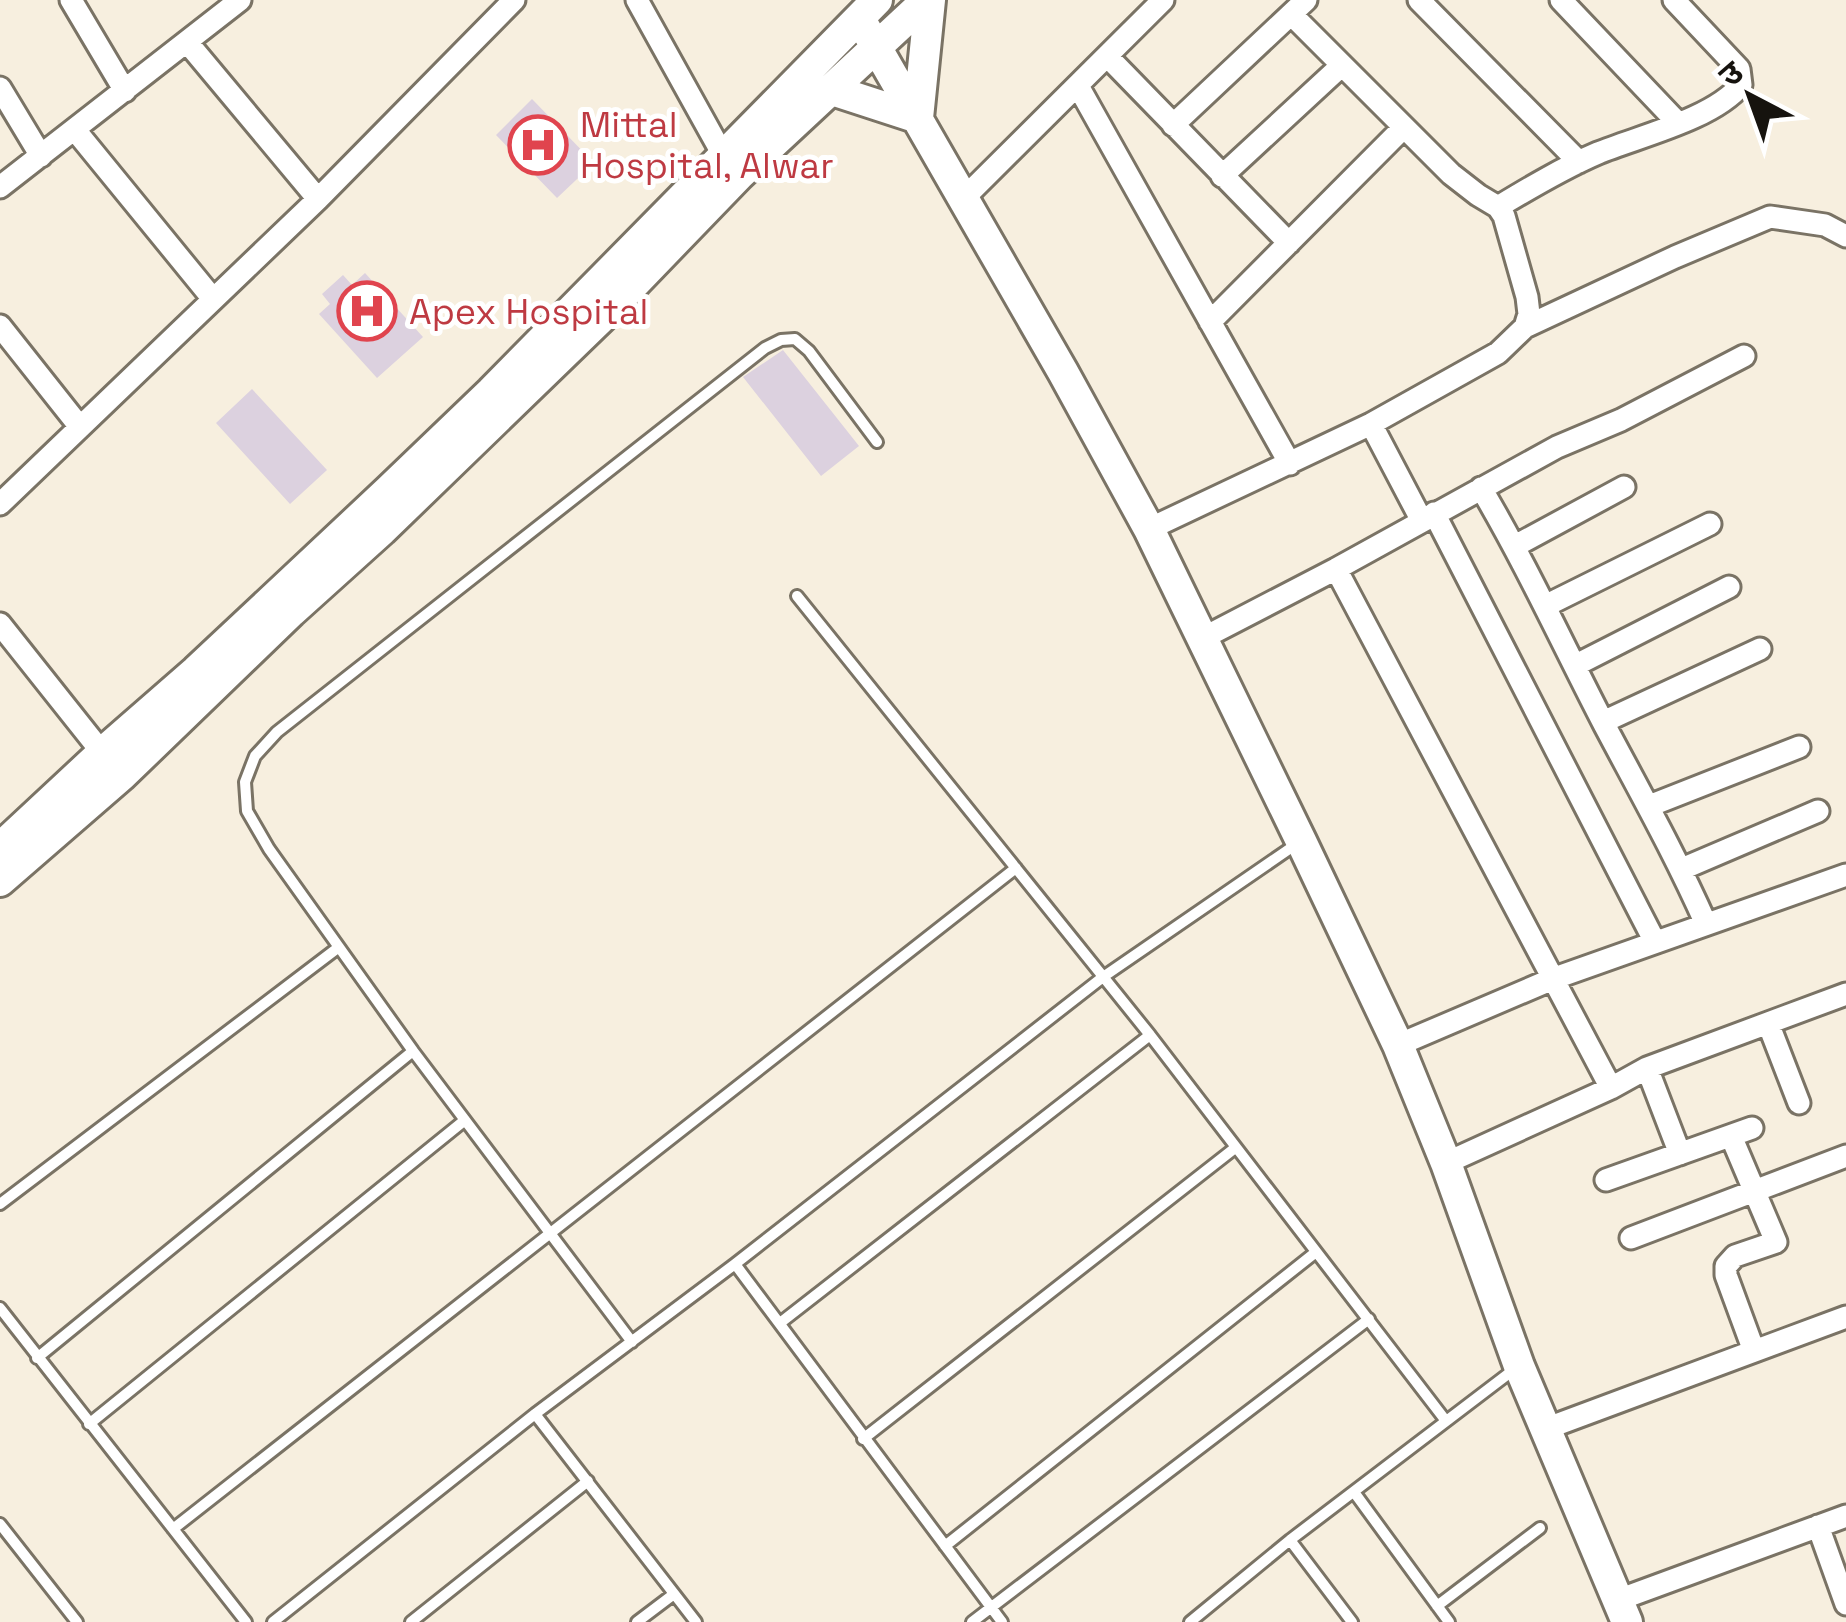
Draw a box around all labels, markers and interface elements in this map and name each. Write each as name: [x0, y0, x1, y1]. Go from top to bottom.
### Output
north arrow: [1690, 36, 1810, 156]
text: उ: [1710, 51, 1753, 96]
place label: Mittal Hospital, Alwar: [580, 102, 834, 189]
hospital icon: Mittal Hospital, Alwar: [507, 114, 569, 176]
hospital icon: Apex Hospital: [336, 280, 398, 342]
place label: Apex Hospital: [409, 289, 648, 335]

